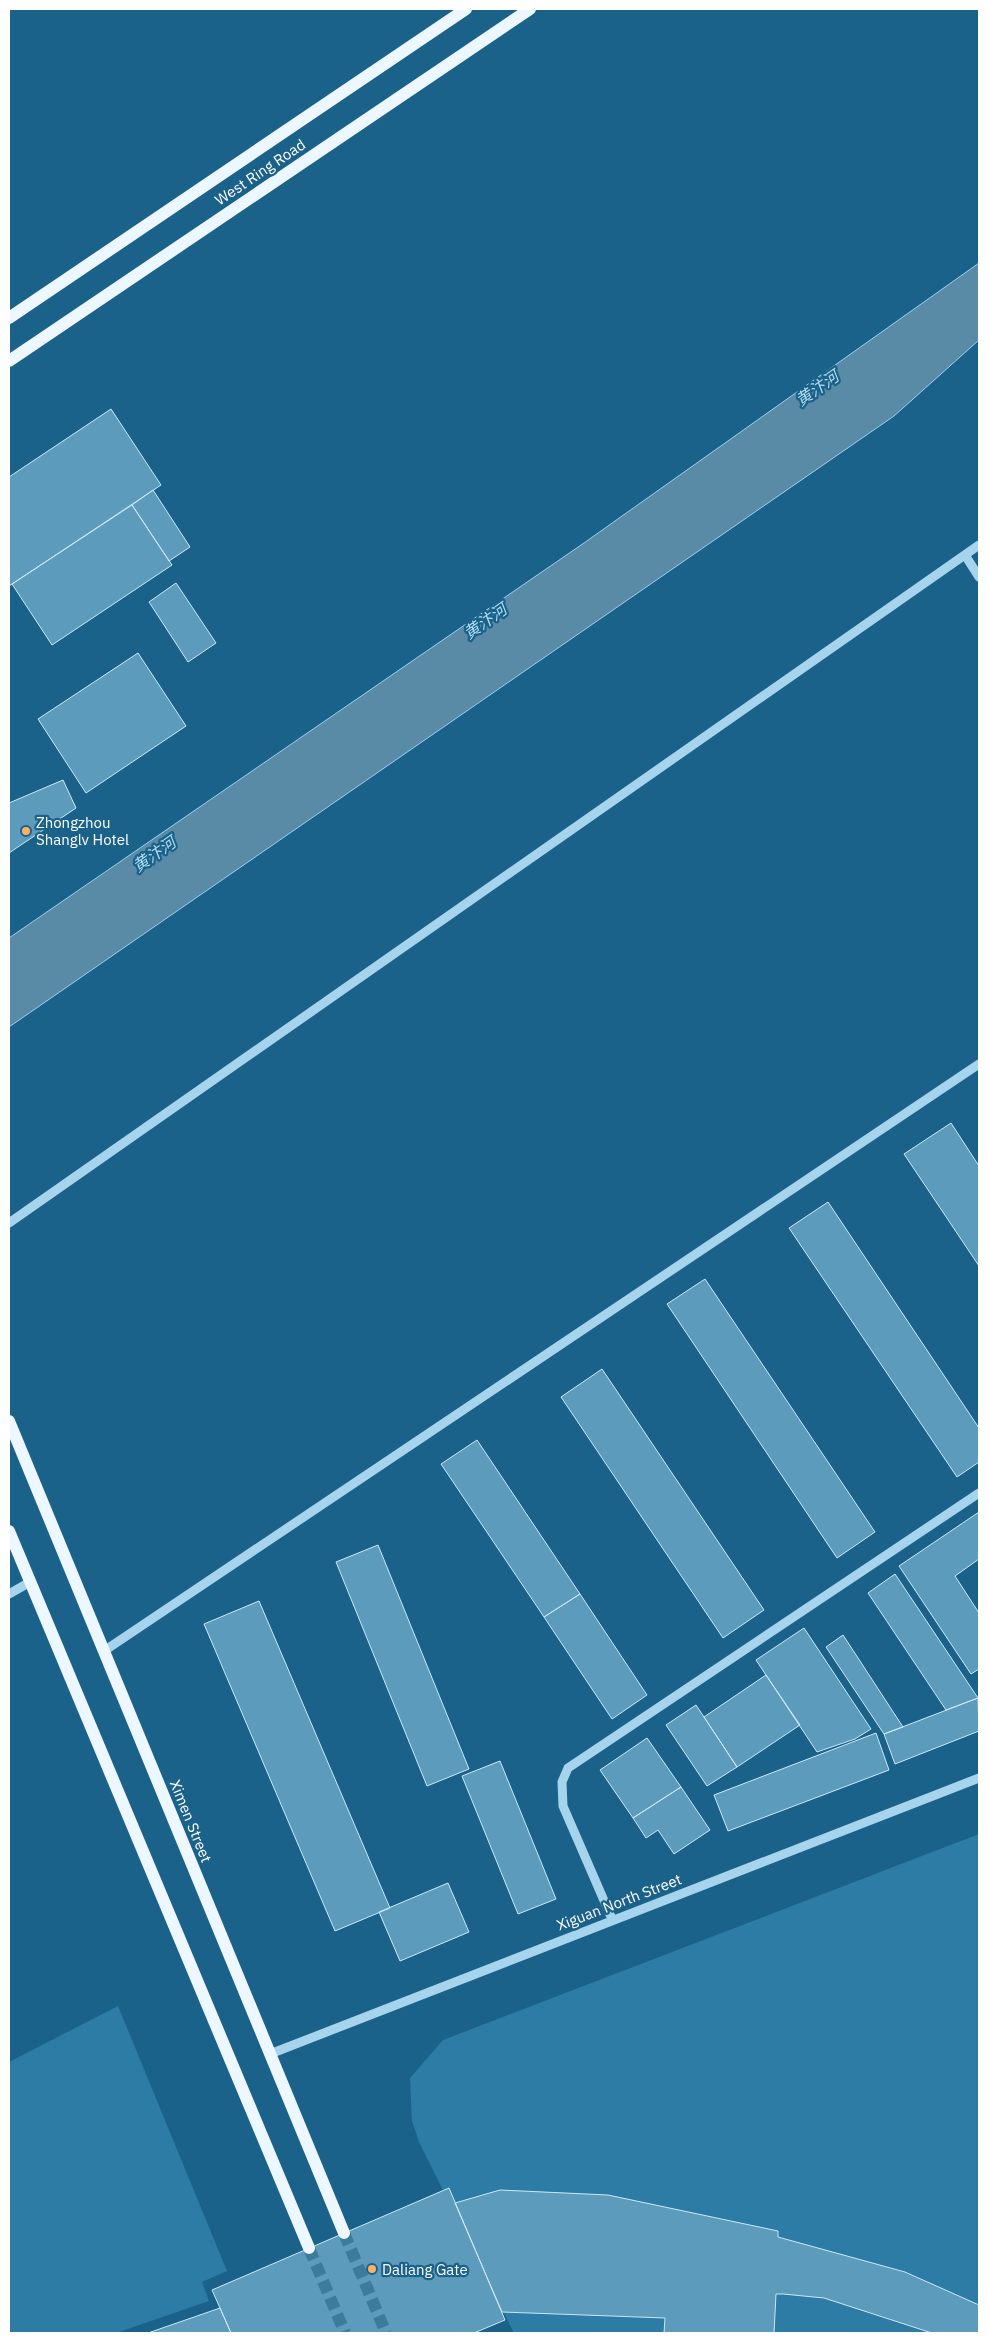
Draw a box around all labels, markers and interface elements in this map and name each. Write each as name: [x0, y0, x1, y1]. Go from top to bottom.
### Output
street label: West Ring Road: [211, 135, 309, 209]
water label: 黄汴河: [792, 364, 845, 410]
water label: 黄汴河: [460, 597, 513, 643]
place label: Zhongzhou Shanglv Hotel: [36, 813, 129, 849]
marker: Zhongzhou Shanglv Hotel: [20, 825, 32, 837]
water label: 黄汴河: [129, 830, 182, 876]
street label: Ximen Street: [166, 1777, 216, 1865]
street label: Xiguan North Street: [554, 1869, 684, 1935]
place label: Daliang Gate: [382, 2260, 468, 2279]
marker: Daliang Gate: [366, 2263, 378, 2275]

